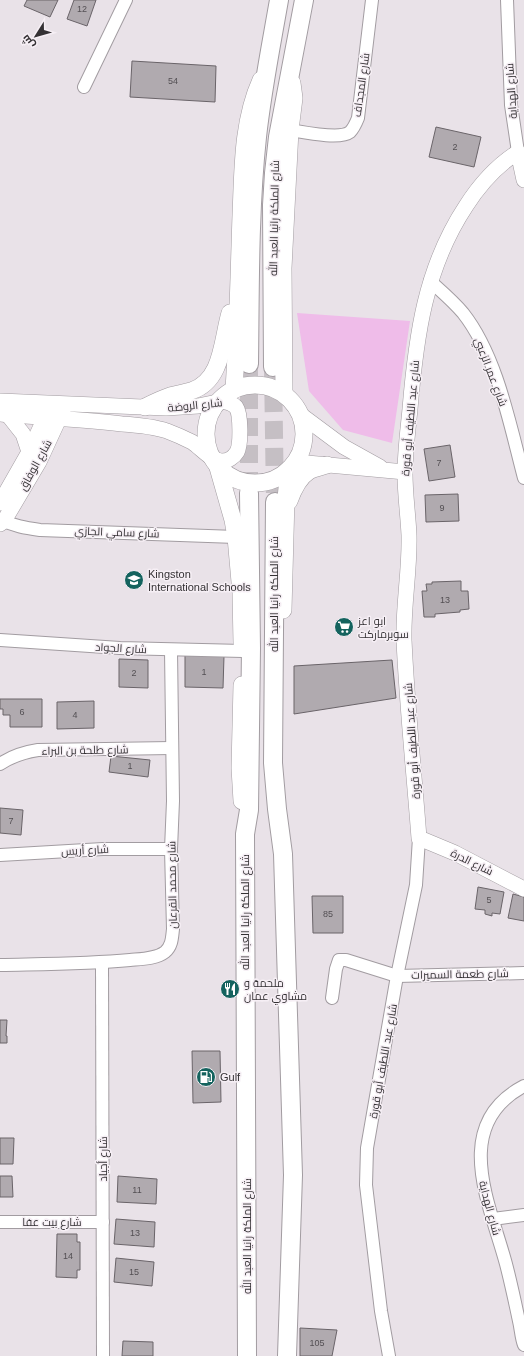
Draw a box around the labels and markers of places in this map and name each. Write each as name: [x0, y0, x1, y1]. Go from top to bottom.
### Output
place label: Kingston International Schools: [148, 568, 251, 593]
school or university icon: Kingston International Schools: [123, 569, 145, 591]
place label: ابو اعز سوبرماركت: [357, 615, 409, 641]
supermarket icon: ابو اعز سوبرماركت: [333, 616, 355, 638]
place label: ملحمة و مشاوي عمان: [244, 977, 307, 1005]
restaurant icon: ملحمة و مشاوي عمان: [219, 978, 241, 1000]
fuel station icon: Gulf: [195, 1066, 217, 1088]
place label: Gulf: [220, 1071, 241, 1083]

